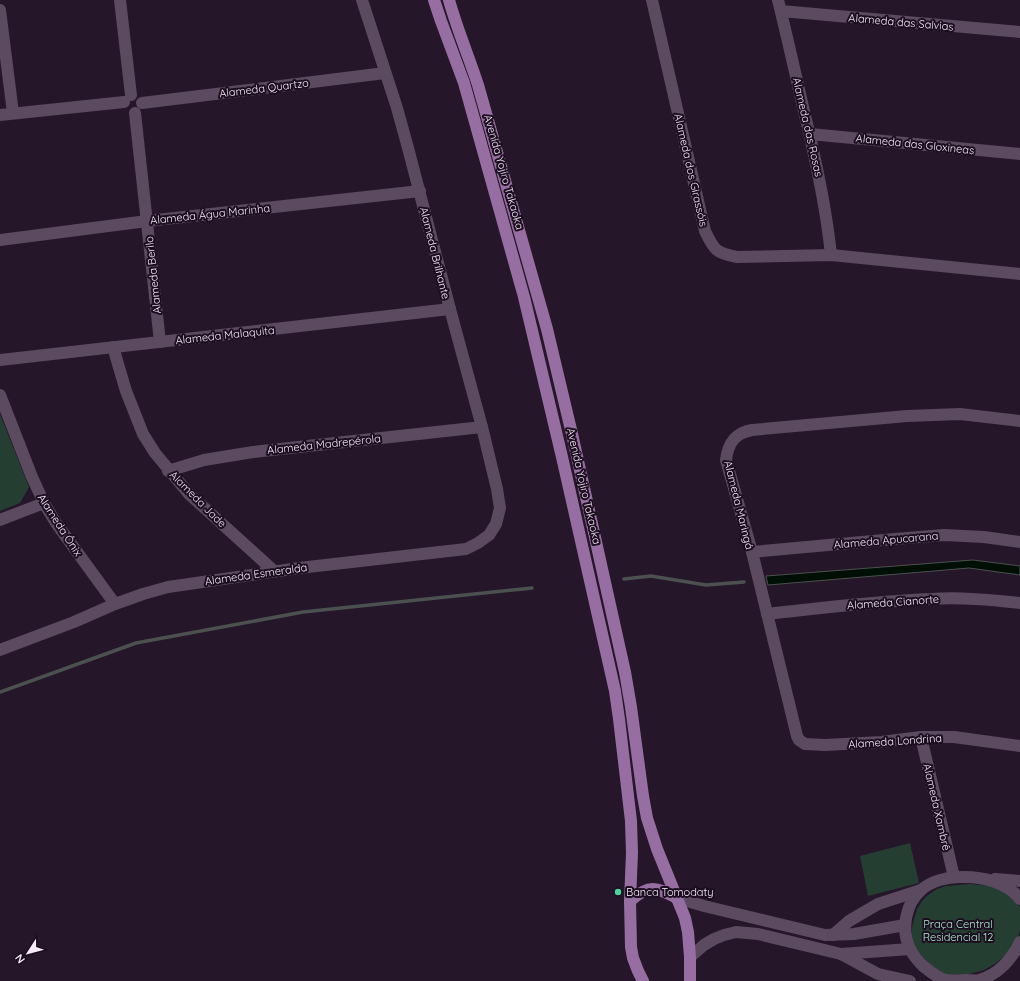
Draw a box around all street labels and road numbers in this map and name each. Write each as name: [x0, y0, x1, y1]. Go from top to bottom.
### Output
street label: Alameda das Salvias: [848, 10, 954, 34]
street label: Alameda Quartzo: [218, 76, 310, 100]
street label: Alameda das Rosas: [790, 76, 826, 178]
street label: Alameda dos Girassóis: [671, 112, 711, 228]
street label: Avenida Yojiro Takaoka: [481, 113, 527, 231]
street label: Alameda das Gloxineas: [855, 131, 975, 157]
street label: Alameda Água Marinha: [149, 201, 271, 227]
street label: Alameda Brilhante: [417, 206, 453, 300]
street label: Alameda Berilo: [142, 235, 164, 314]
street label: Alameda Malaquita: [175, 323, 275, 347]
street label: Avenida Yojiro Takaoka: [564, 426, 604, 546]
street label: Alameda Madrepérola: [266, 431, 382, 457]
street label: Alameda Maringá: [721, 459, 757, 551]
street label: Alameda Jade: [167, 468, 229, 530]
street label: Alameda Ônix: [35, 491, 85, 559]
street label: Alameda Apucarana: [833, 528, 939, 552]
street label: Alameda Esmeralda: [204, 560, 308, 588]
street label: Alameda Cianorte: [847, 592, 939, 612]
street label: Alameda Londrina: [848, 731, 942, 751]
street label: Alameda Xambrê: [920, 762, 954, 852]

